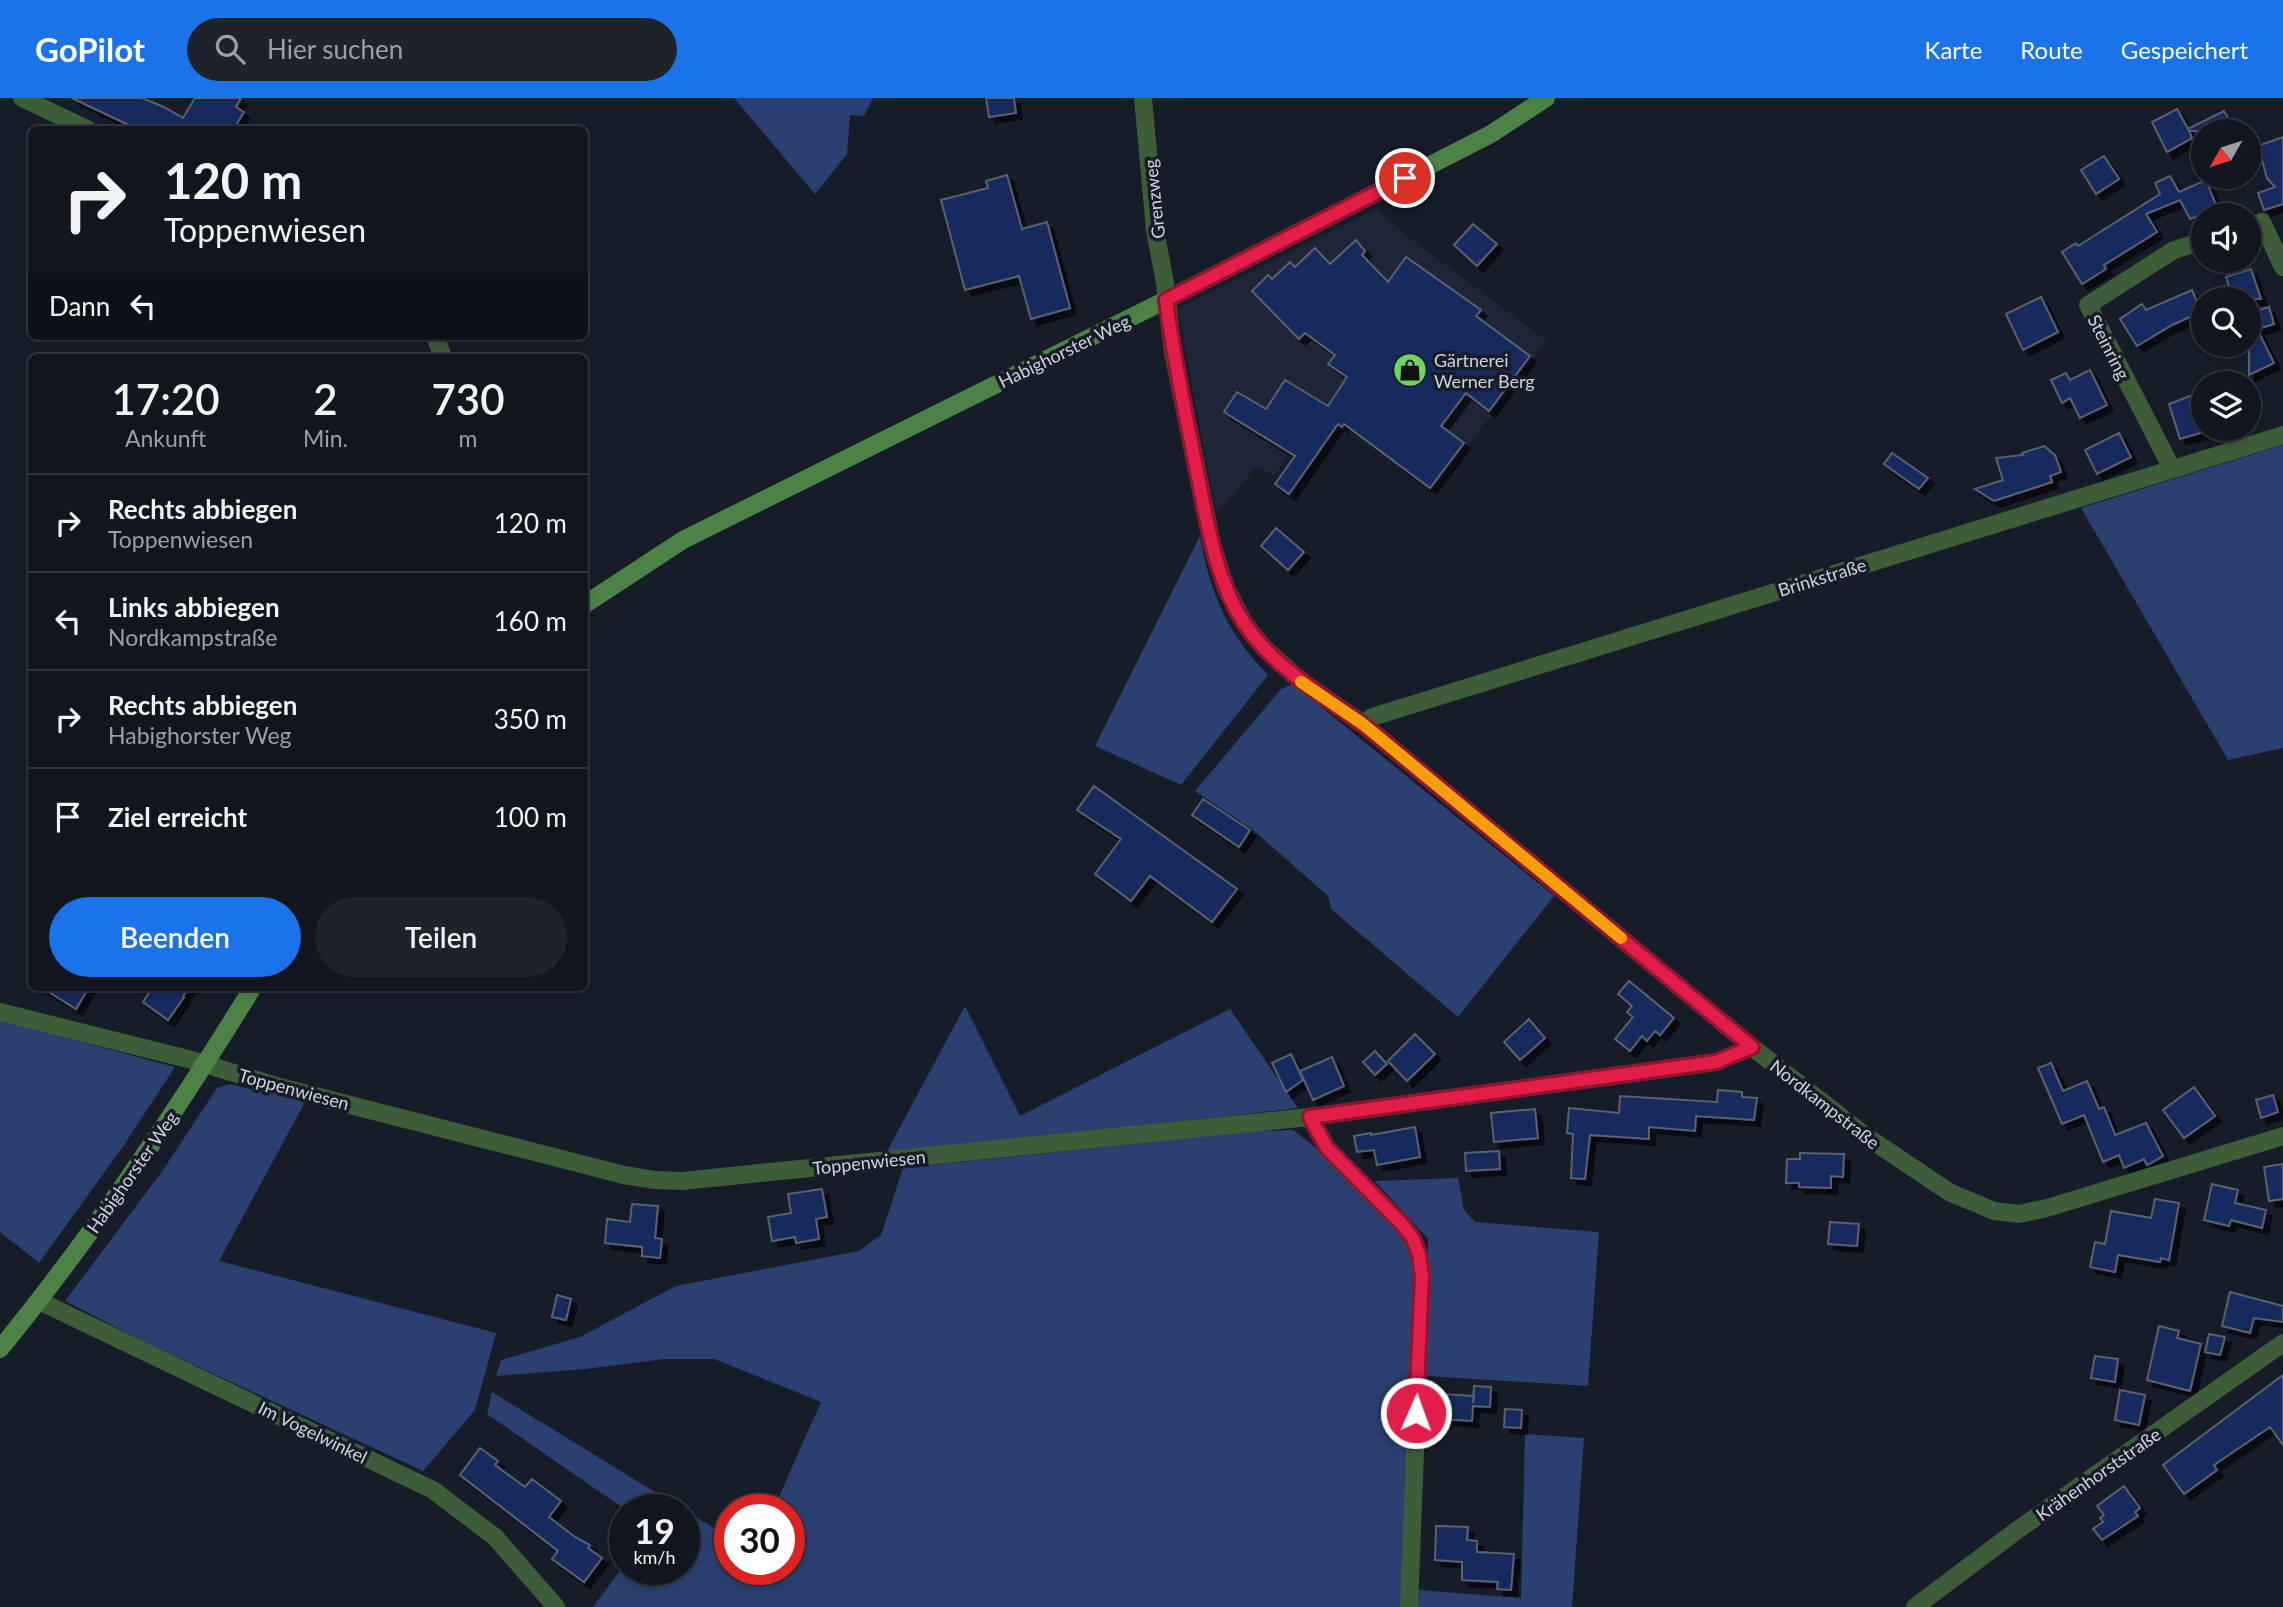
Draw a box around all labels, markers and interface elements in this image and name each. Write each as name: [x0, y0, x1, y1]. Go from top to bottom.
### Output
search box: [187, 18, 677, 81]
text: GoPilot: [35, 29, 145, 69]
icon: search: [211, 30, 249, 68]
text: Hier suchen: [267, 33, 403, 65]
text: Karte: [1925, 35, 1982, 64]
text: Route: [2020, 35, 2083, 64]
text: Gespeichert: [2121, 35, 2248, 64]
north arrow: [2191, 119, 2261, 189]
map controls: [2191, 119, 2261, 441]
pin: [1375, 148, 1435, 208]
text: 120 m: [164, 151, 302, 209]
icon: right: [49, 154, 140, 245]
street label: Grenzweg: [1139, 158, 1169, 240]
icon: arrive: [1386, 159, 1424, 197]
button: sound: [2191, 203, 2261, 273]
text: Toppenwiesen: [164, 210, 366, 249]
icon: left: [124, 287, 162, 325]
button: search: [2191, 287, 2261, 357]
text: Dann: [49, 290, 110, 322]
street label: Habighorster Weg: [995, 310, 1133, 392]
street label: Steinring: [2083, 311, 2135, 383]
place label: Gärtnerei Werner Berg: [1434, 349, 1535, 392]
shop icon: Gärtnerei Werner Berg: [1391, 351, 1429, 389]
button: layers: [2191, 371, 2261, 441]
text: 17:20: [111, 374, 220, 424]
text: 2: [313, 374, 338, 424]
text: 730: [431, 374, 505, 424]
text: Ankunft: [125, 424, 206, 452]
text: Min.: [303, 424, 348, 452]
text: m: [459, 424, 477, 452]
text: Rechts abbiegen: [108, 493, 297, 525]
icon: right: [49, 504, 87, 542]
text: 120 m: [494, 507, 567, 539]
text: Toppenwiesen: [108, 525, 253, 553]
street label: Brinkstraße: [1775, 553, 1869, 601]
text: Links abbiegen: [108, 591, 280, 623]
icon: left: [49, 602, 87, 640]
text: 160 m: [494, 605, 567, 637]
text: Nordkampstraße: [108, 623, 277, 651]
text: Rechts abbiegen: [108, 689, 297, 721]
icon: right: [49, 700, 87, 738]
text: 350 m: [494, 703, 567, 735]
text: Habighorster Weg: [108, 721, 292, 749]
icon: arrive: [49, 798, 87, 836]
text: Ziel erreicht: [108, 801, 247, 833]
text: 100 m: [494, 801, 567, 833]
button: Beenden: [49, 897, 301, 977]
button: Teilen: [315, 897, 567, 977]
street label: Nordkampstraße: [1766, 1055, 1884, 1153]
street label: Toppenwiesen: [236, 1064, 352, 1114]
street label: Habighorster Weg: [82, 1107, 182, 1237]
street label: Toppenwiesen: [811, 1145, 927, 1179]
position arrow: [1379, 1376, 1453, 1450]
street label: Im Vogelwinkel: [255, 1396, 371, 1468]
street label: Krähenhorststraße: [2031, 1423, 2165, 1525]
speed limit sign: 30: [714, 1494, 805, 1585]
text: 19: [634, 1509, 675, 1551]
text: km/h: [633, 1546, 676, 1568]

